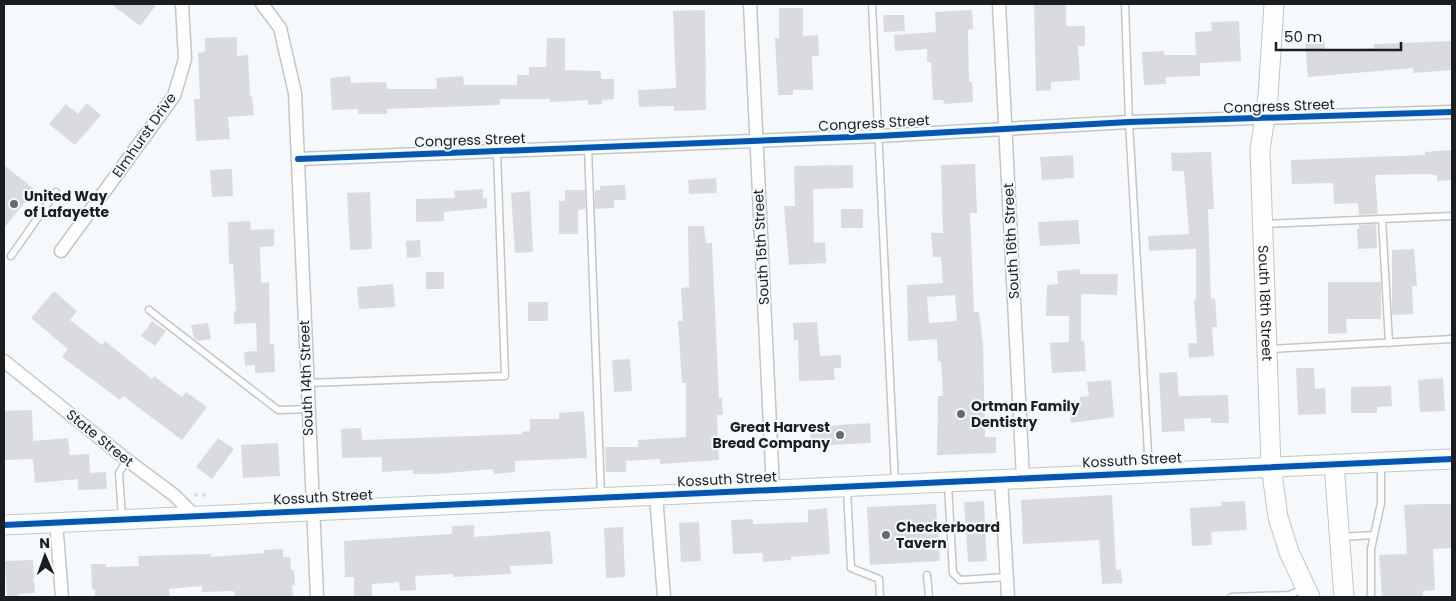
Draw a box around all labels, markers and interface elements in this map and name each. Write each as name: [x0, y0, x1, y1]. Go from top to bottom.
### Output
scale bar: [1276, 20, 1401, 52]
text: 50 m: [1284, 26, 1322, 47]
street label: Elmhurst Drive: [107, 88, 181, 181]
street label: Congress Street: [1223, 94, 1335, 118]
street label: Congress Street: [818, 110, 930, 136]
street label: Congress Street: [414, 128, 526, 152]
street label: South 16th Street: [998, 183, 1024, 299]
place label: United Way of Lafayette: [24, 186, 109, 222]
street label: South 15th Street: [748, 189, 774, 305]
marker: United Way of Lafayette: [8, 198, 20, 210]
street label: South 18th Street: [1253, 245, 1277, 362]
street label: South 14th Street: [294, 320, 318, 436]
place label: Ortman Family Dentistry: [971, 396, 1080, 432]
street label: State Street: [62, 405, 138, 471]
marker: Ortman Family Dentistry: [955, 408, 967, 420]
place label: Great Harvest Bread Company: [712, 417, 830, 453]
marker: Great Harvest Bread Company: [834, 429, 846, 441]
street label: Kossuth Street: [1082, 447, 1182, 473]
street label: Kossuth Street: [677, 466, 777, 492]
street label: Kossuth Street: [273, 484, 373, 510]
place label: Checkerboard Tavern: [896, 517, 1000, 553]
marker: Checkerboard Tavern: [880, 529, 892, 541]
north arrow: [20, 531, 70, 581]
text: N: [39, 533, 50, 553]

